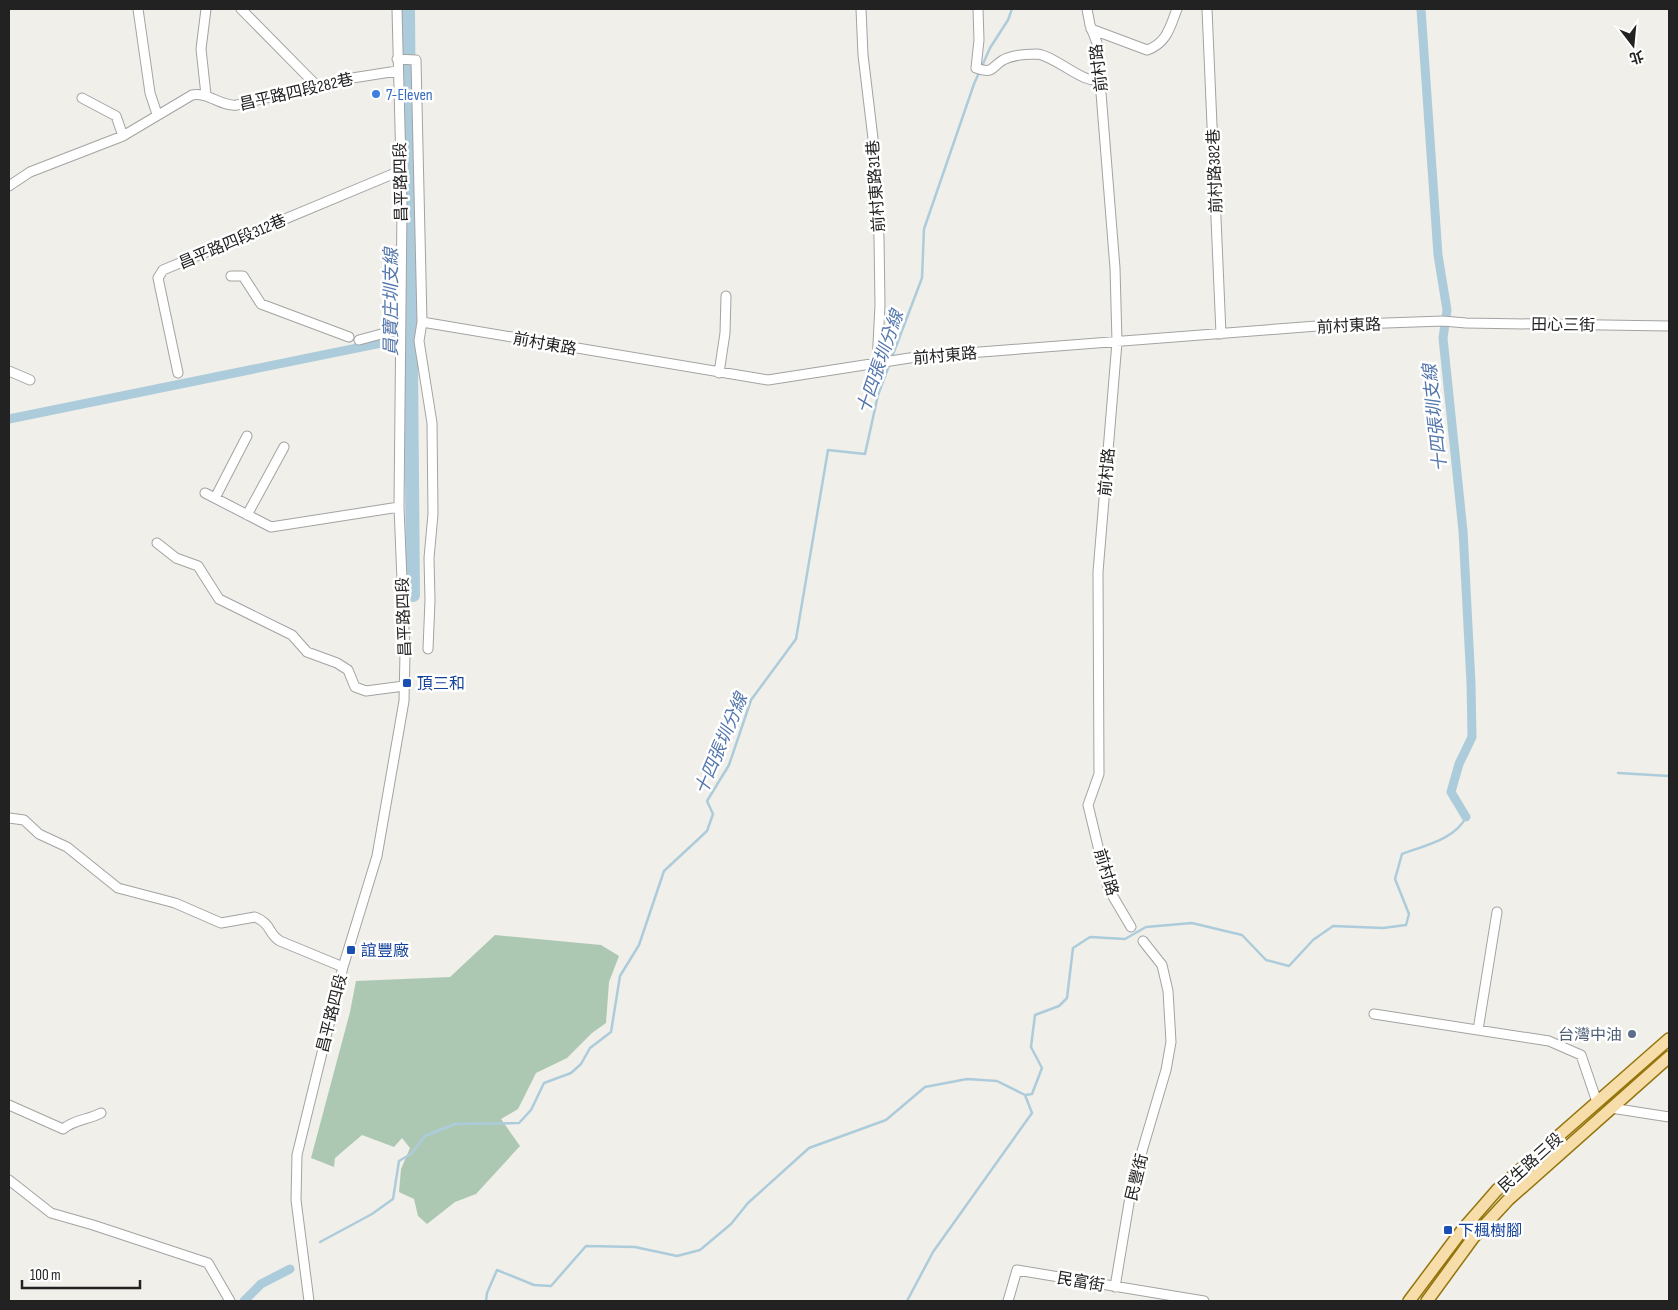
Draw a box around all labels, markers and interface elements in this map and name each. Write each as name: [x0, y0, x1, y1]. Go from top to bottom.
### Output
north arrow: [1608, 20, 1658, 70]
street label: 前村路: [1087, 43, 1112, 93]
text: 北: [1627, 47, 1646, 67]
street label: 昌平路四段282巷: [237, 70, 355, 115]
place label: 7-Eleven: [386, 86, 433, 105]
marker: 7-Eleven: [370, 88, 382, 100]
street label: 前村路382巷: [1205, 128, 1226, 214]
street label: 前村東路31巷: [864, 139, 889, 233]
street label: 昌平路四段: [391, 142, 412, 222]
street label: 昌平路四段312巷: [176, 211, 289, 274]
water label: 員寶庄圳支線: [381, 246, 402, 356]
water label: 十四張圳分線: [853, 306, 909, 417]
street label: 前村東路: [1317, 315, 1382, 338]
street label: 田心三街: [1531, 315, 1595, 336]
street label: 前村東路: [512, 330, 578, 359]
street label: 前村東路: [912, 344, 978, 369]
water label: 十四張圳支線: [1419, 361, 1452, 473]
street label: 前村路: [1096, 447, 1119, 497]
street label: 昌平路四段: [394, 577, 415, 657]
place label: 頂三和: [417, 675, 465, 694]
marker: 頂三和: [401, 677, 413, 689]
water label: 十四張圳分線: [691, 689, 753, 798]
street label: 前村路: [1089, 847, 1122, 898]
place label: 誼豐廠: [361, 942, 409, 961]
marker: 誼豐廠: [345, 944, 357, 956]
street label: 昌平路四段: [314, 972, 351, 1054]
place label: 台灣中油: [1558, 1026, 1622, 1045]
marker: 台灣中油: [1626, 1028, 1638, 1040]
street label: 民生路三段: [1495, 1129, 1567, 1197]
street label: 民豐街: [1122, 1152, 1152, 1203]
place label: 下楓樹腳: [1458, 1222, 1522, 1241]
marker: 下楓樹腳: [1442, 1224, 1454, 1236]
scale bar: [22, 1258, 140, 1290]
text: 100 m: [30, 1266, 61, 1285]
street label: 民富街: [1055, 1269, 1106, 1296]

